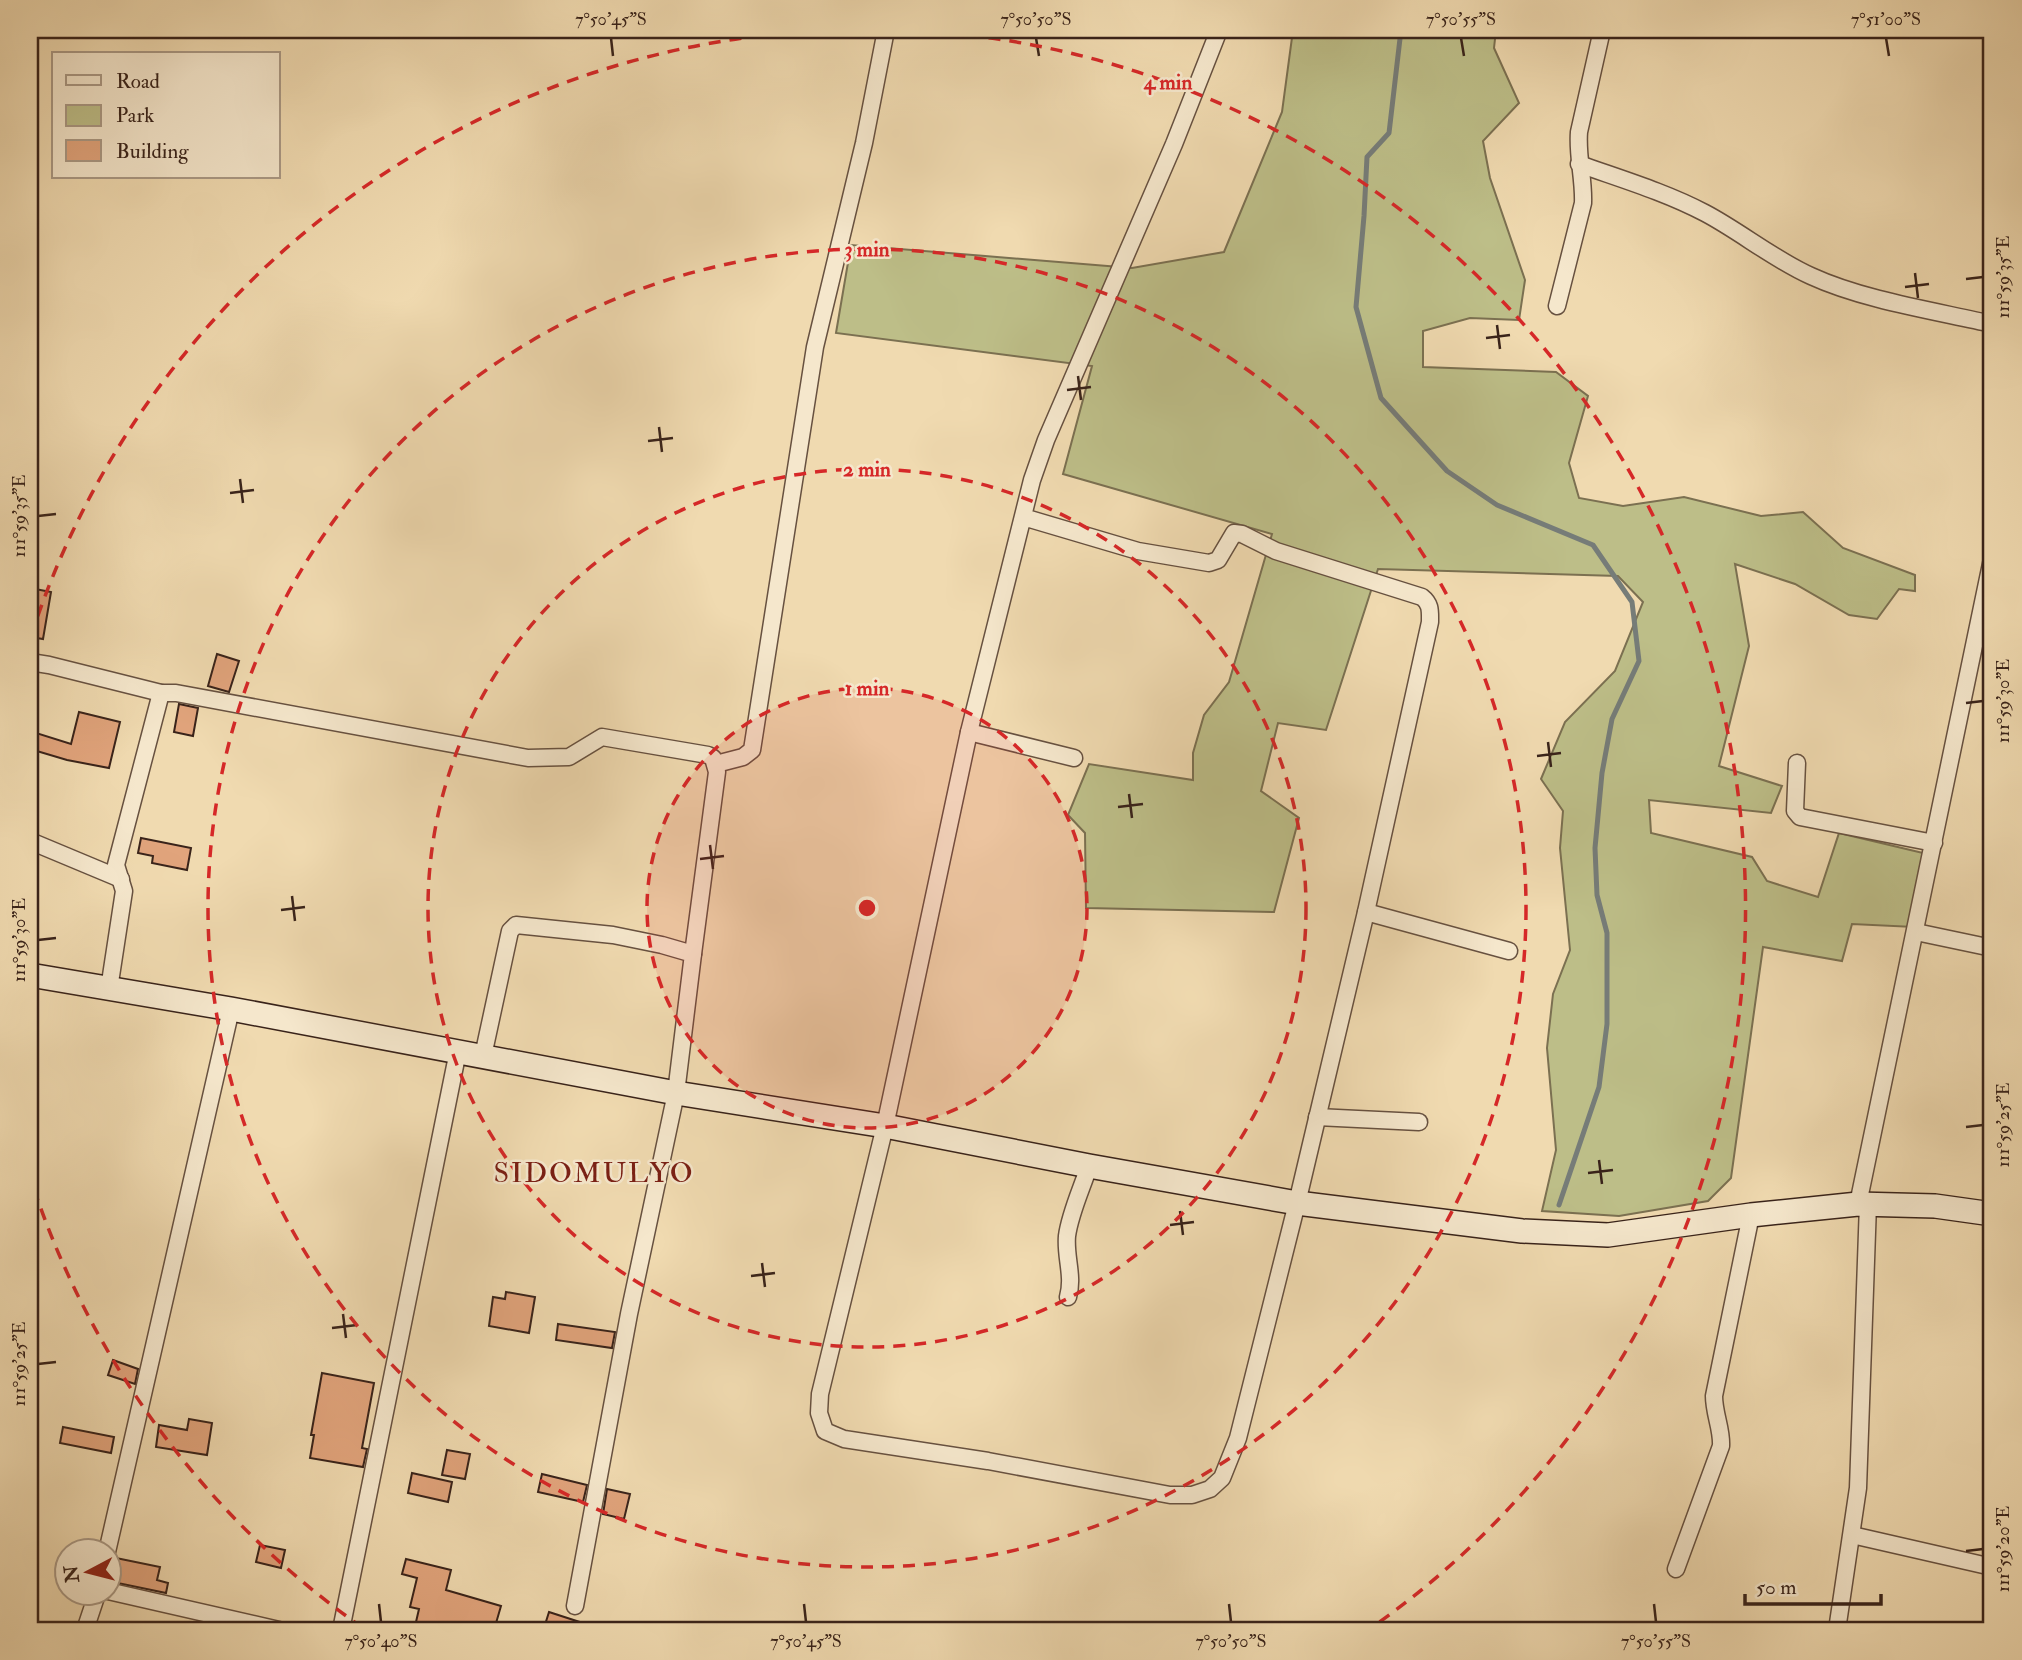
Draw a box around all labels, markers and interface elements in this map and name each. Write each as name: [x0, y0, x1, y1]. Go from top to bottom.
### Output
text: 7°50'45"S: [575, 8, 647, 31]
text: 7°50'50"S: [1000, 8, 1072, 31]
text: 7°50'55"S: [1426, 8, 1496, 31]
text: 7°51'00"S: [1851, 8, 1921, 31]
legend: [52, 52, 280, 178]
text: Road: [116, 68, 161, 95]
text: 4 min: [1143, 69, 1192, 96]
text: Park: [116, 102, 154, 129]
text: Building: [116, 138, 189, 165]
text: 111°59'35"E: [1992, 235, 2015, 319]
text: 3 min: [844, 236, 890, 263]
text: 2 min: [843, 456, 891, 483]
text: 111°59'35"E: [8, 474, 31, 558]
text: 111°59'30"E: [1992, 659, 2015, 743]
text: 1 min: [845, 675, 889, 702]
centre of rings: [855, 896, 879, 920]
text: 111°59'30"E: [8, 898, 31, 982]
text: 111°59'25"E: [1992, 1082, 2015, 1168]
district label: SIDOMULYO: [493, 1156, 695, 1191]
text: 111°59'25"E: [8, 1321, 31, 1407]
text: 111°59'20"E: [1992, 1506, 2015, 1592]
north arrow: [52, 1538, 122, 1608]
scale bar: [1745, 1562, 1882, 1606]
text: N: [59, 1563, 85, 1585]
text: 50 m: [1756, 1574, 1797, 1601]
text: 7°50'40"S: [344, 1630, 418, 1653]
text: 7°50'45"S: [770, 1630, 842, 1653]
text: 7°50'50"S: [1195, 1630, 1267, 1653]
text: 7°50'55"S: [1621, 1630, 1691, 1653]

